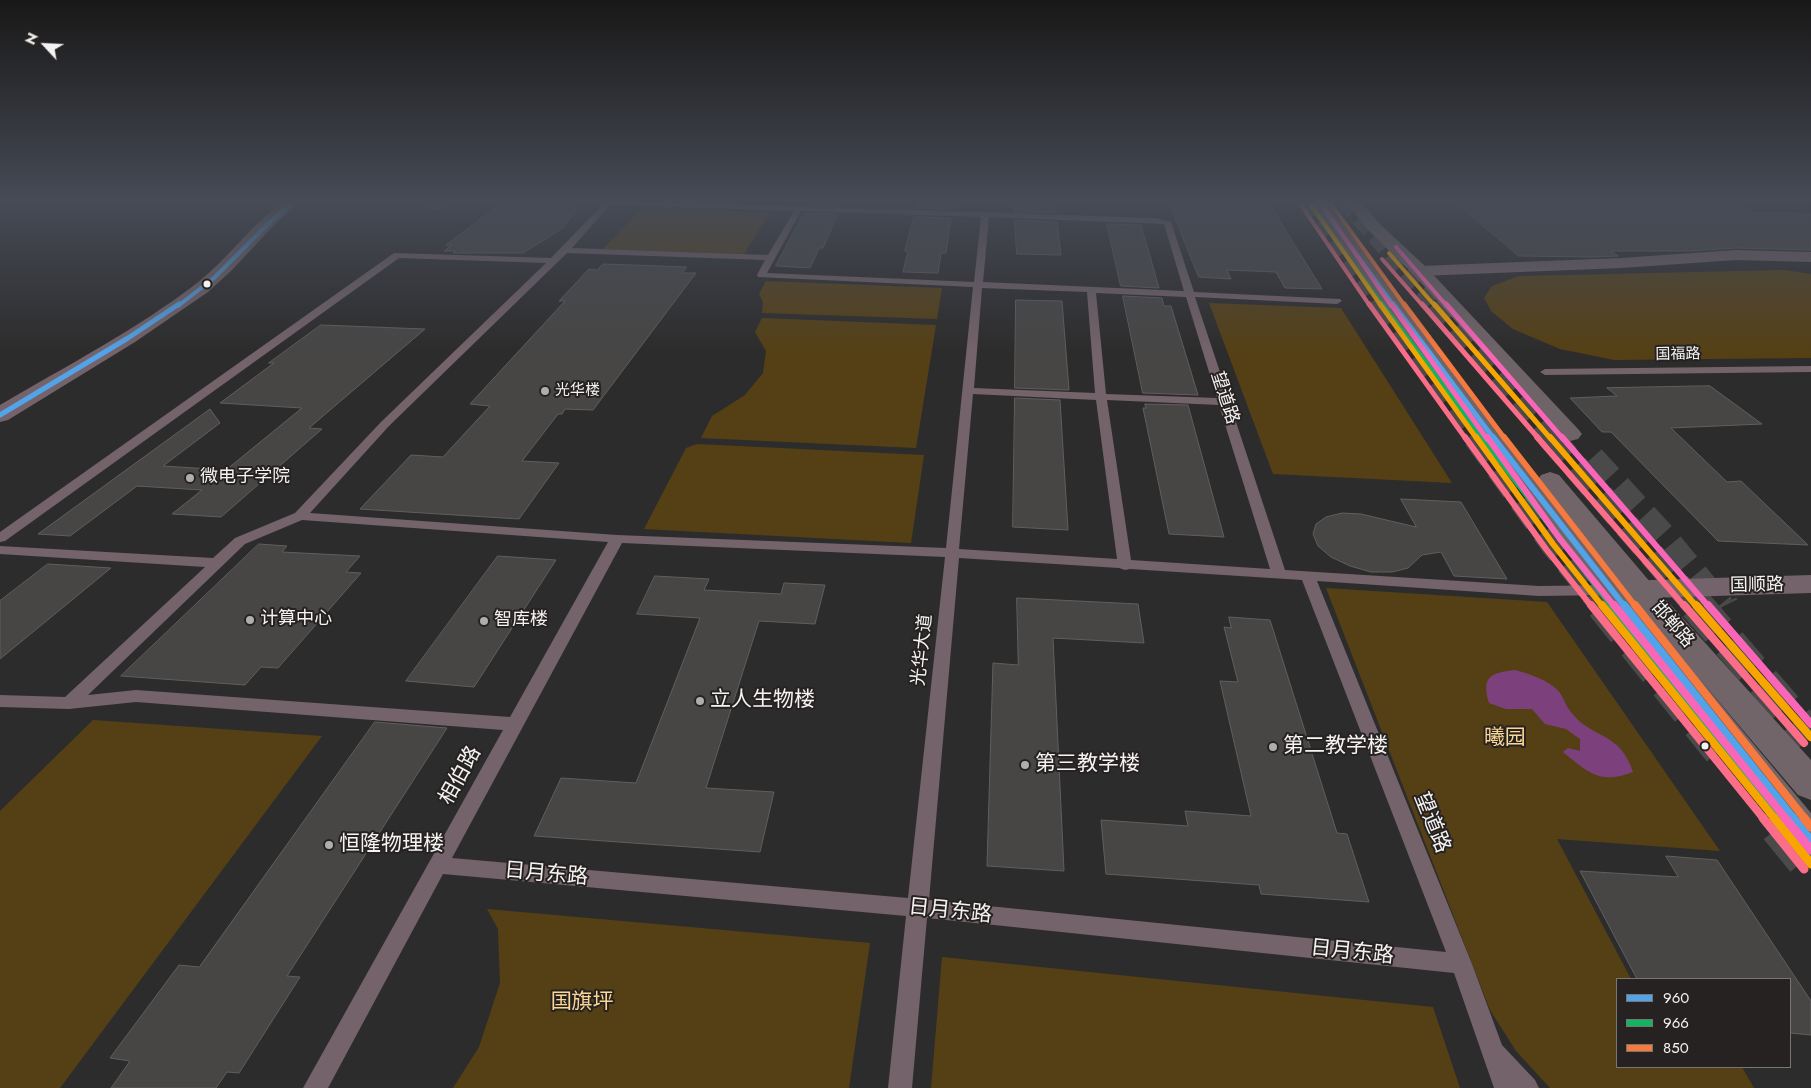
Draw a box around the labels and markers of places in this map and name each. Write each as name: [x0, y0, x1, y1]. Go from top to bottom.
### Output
unlabelled marker: [202, 279, 212, 289]
place label: 光华楼: [555, 382, 600, 400]
marker: 光华楼: [539, 385, 551, 397]
place label: 微电子学院: [200, 467, 290, 489]
marker: 微电子学院: [184, 472, 196, 484]
place label: 计算中心: [260, 609, 332, 631]
place label: 智库楼: [494, 610, 548, 632]
marker: 计算中心: [244, 614, 256, 626]
marker: 智库楼: [478, 615, 490, 627]
place label: 立人生物楼: [710, 688, 815, 714]
marker: 立人生物楼: [694, 695, 706, 707]
place label: 第二教学楼: [1283, 734, 1388, 760]
marker: 第二教学楼: [1267, 741, 1279, 753]
unlabelled marker: [1700, 741, 1710, 751]
place label: 第三教学楼: [1035, 752, 1140, 778]
marker: 第三教学楼: [1019, 759, 1031, 771]
place label: 恒隆物理楼: [339, 832, 444, 858]
marker: 恒隆物理楼: [323, 839, 335, 851]

